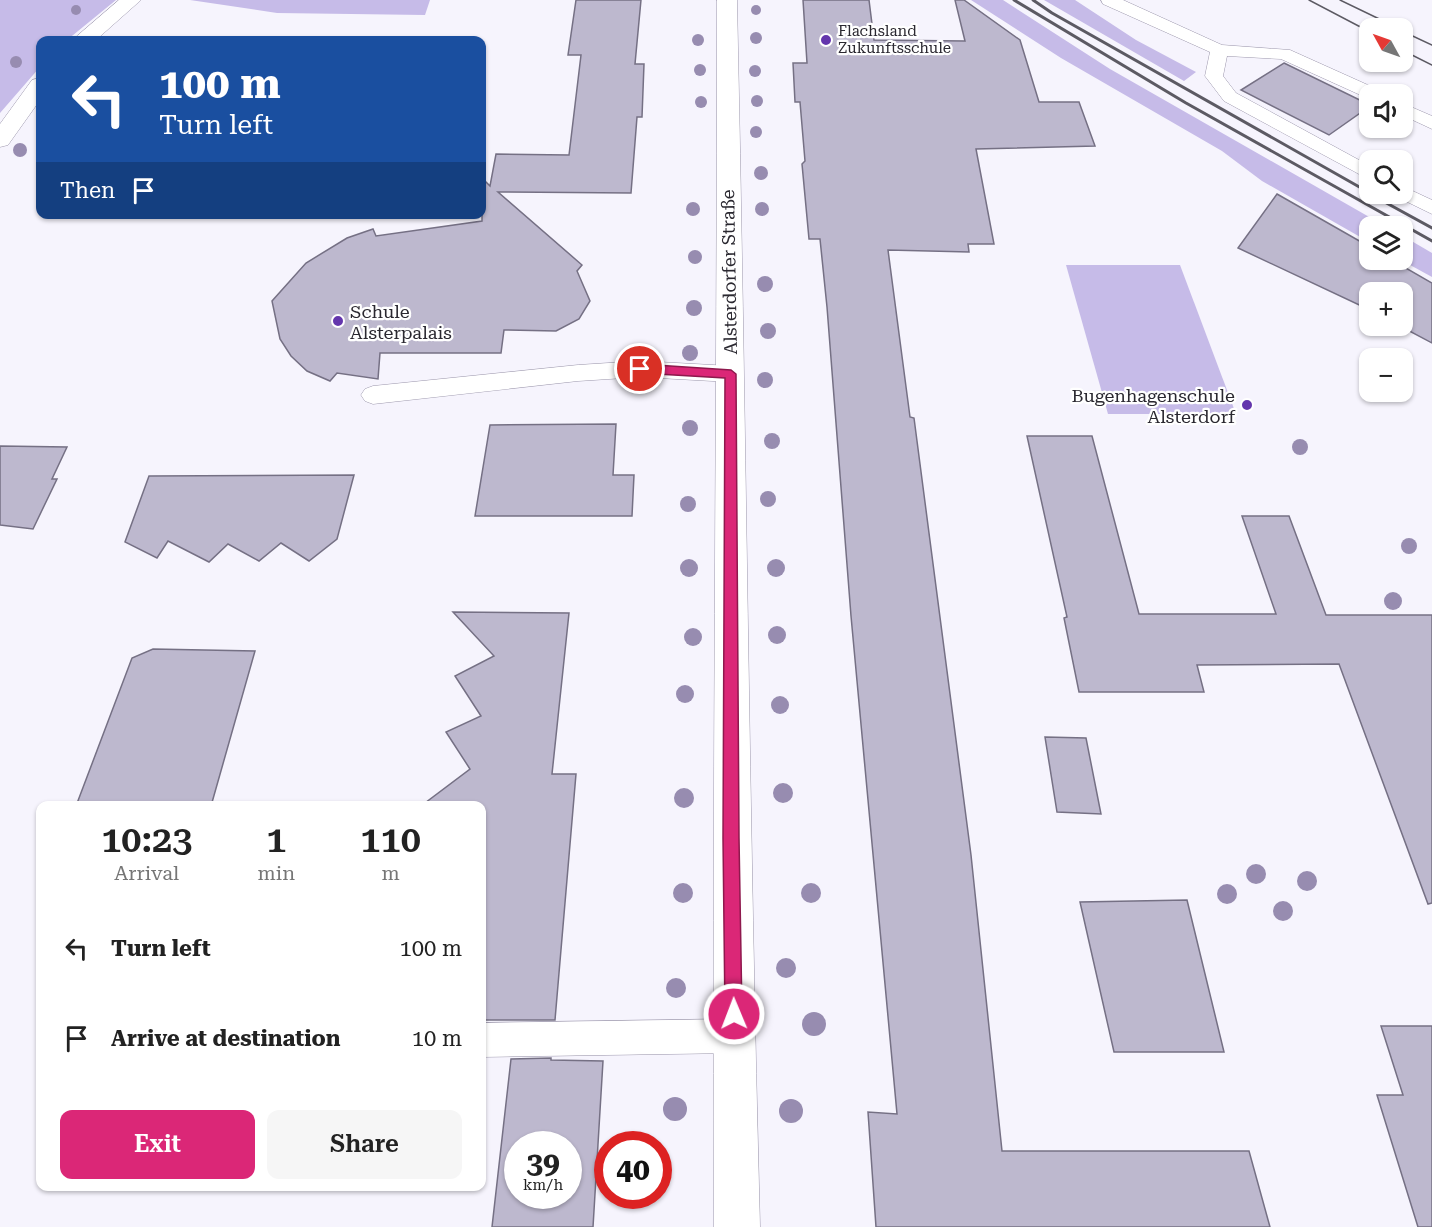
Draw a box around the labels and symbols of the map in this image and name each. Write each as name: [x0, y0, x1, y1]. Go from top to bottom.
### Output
north arrow: [1359, 18, 1413, 72]
place label: Flachsland Zukunftsschule: [838, 22, 951, 57]
marker: Flachsland Zukunftsschule: [819, 33, 833, 47]
street label: Alsterdorfer Straße: [717, 189, 741, 355]
place label: Schule Alsterpalais: [350, 301, 452, 343]
marker: Schule Alsterpalais: [331, 314, 345, 328]
pin: [614, 343, 665, 394]
place label: Bugenhagenschule Alsterdorf: [1072, 385, 1236, 427]
marker: Bugenhagenschule Alsterdorf: [1240, 398, 1254, 412]
position arrow: [702, 982, 766, 1046]
speed limit sign: 40: [594, 1131, 672, 1209]

